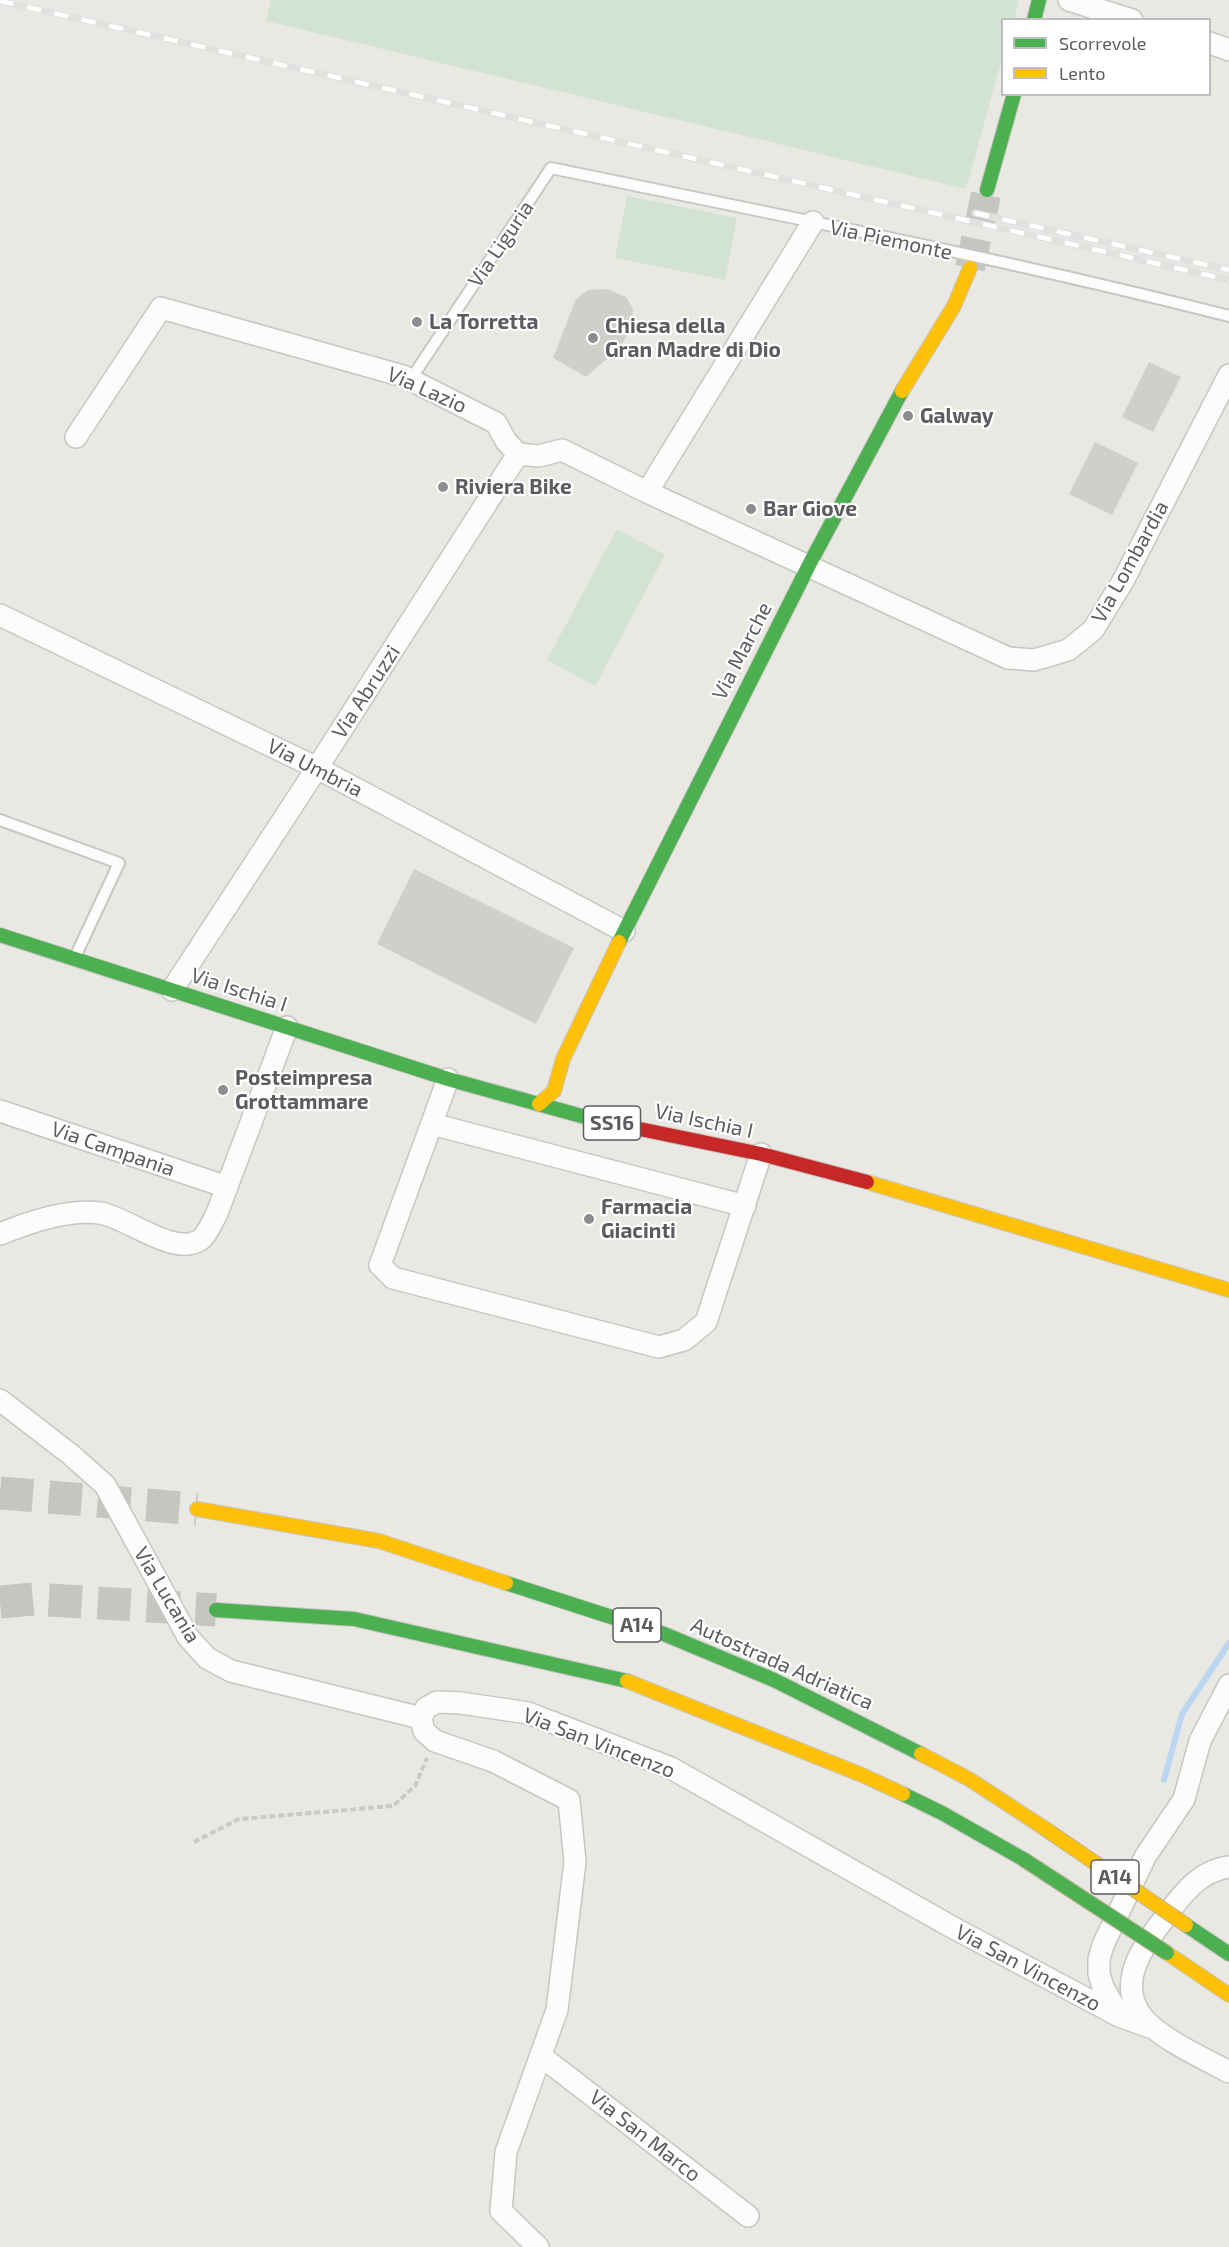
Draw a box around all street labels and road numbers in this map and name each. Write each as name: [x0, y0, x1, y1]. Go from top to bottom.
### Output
street label: Via Liguria: [463, 196, 539, 292]
street label: Via Piemonte: [827, 215, 955, 265]
street label: Via Lazio: [383, 361, 471, 419]
street label: Via Lombardia: [1086, 497, 1174, 627]
street label: Via Marche: [707, 598, 777, 704]
street label: Via Abruzzi: [326, 641, 406, 743]
street label: Via Umbria: [263, 733, 367, 803]
street label: Via Ischia I: [188, 963, 290, 1017]
street label: Via Ischia I: [653, 1098, 755, 1144]
road number: SS16: [584, 1106, 640, 1140]
street label: Via Campania: [48, 1116, 178, 1182]
street label: Via Lucania: [128, 1542, 206, 1648]
road number: A14: [613, 1608, 661, 1642]
street label: Autostrada Adriatica: [687, 1612, 877, 1716]
street label: Via San Vincenzo: [519, 1702, 679, 1784]
road number: A14: [1091, 1860, 1139, 1894]
street label: Via San Vincenzo: [951, 1919, 1105, 2017]
street label: Via San Marco: [584, 2085, 706, 2187]

